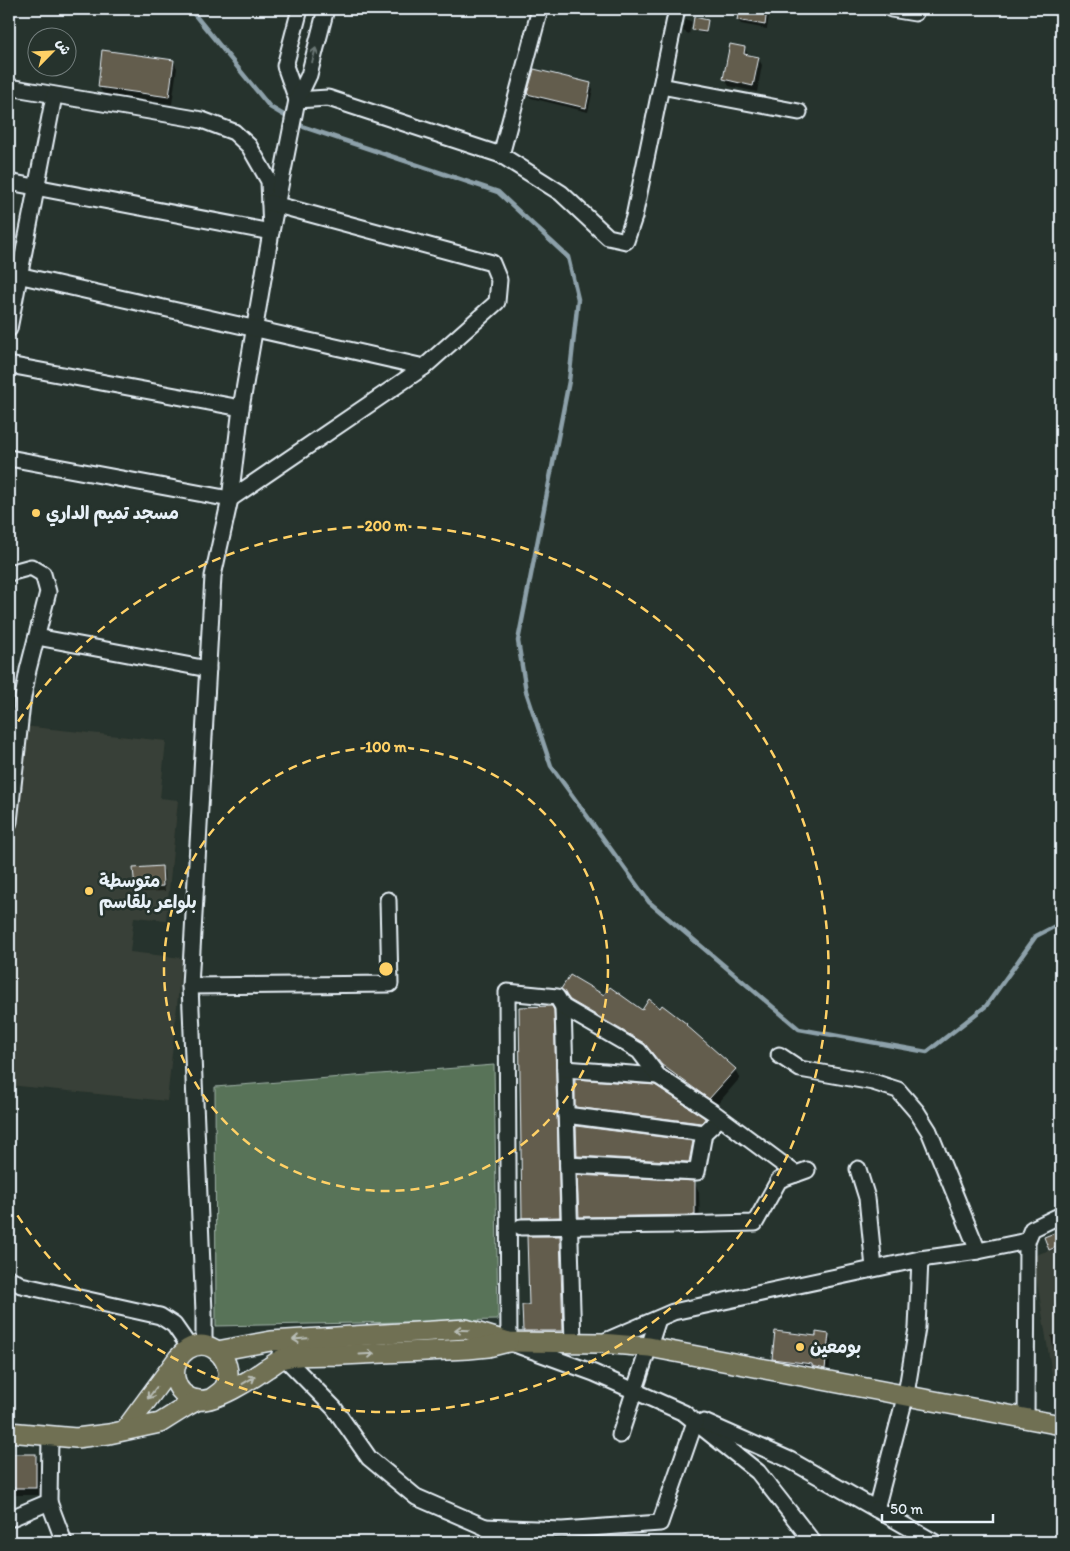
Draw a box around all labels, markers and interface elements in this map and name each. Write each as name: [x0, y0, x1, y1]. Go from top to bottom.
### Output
north arrow: [28, 28, 78, 78]
text: ش: [53, 36, 74, 57]
one-way arrow: [310, 48, 319, 64]
place label: مسجد تميم الداري: [46, 502, 179, 527]
marker: مسجد تميم الداري: [30, 507, 42, 519]
text: 200 m: [365, 517, 408, 535]
text: 100 m: [365, 738, 407, 756]
place label: متوسطة بلواعر بلقاسم: [99, 870, 197, 916]
marker: متوسطة بلواعر بلقاسم: [83, 885, 95, 897]
centre of rings: [377, 960, 395, 978]
one-way arrow: [454, 1326, 470, 1335]
one-way arrow: [292, 1334, 308, 1344]
place label: بومعين: [810, 1336, 861, 1358]
marker: بومعين: [794, 1341, 806, 1353]
one-way arrow: [358, 1349, 375, 1359]
one-way arrow: [242, 1375, 256, 1385]
one-way arrow: [147, 1386, 157, 1400]
scale bar: [882, 1491, 994, 1523]
text: 50 m: [890, 1500, 923, 1518]

